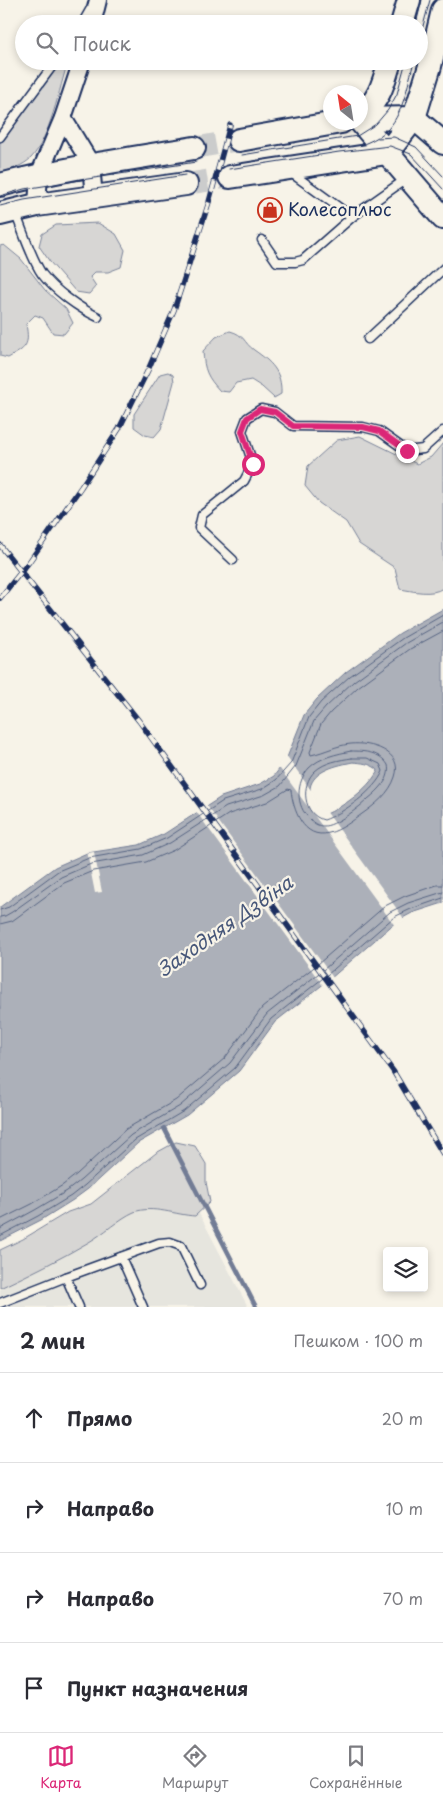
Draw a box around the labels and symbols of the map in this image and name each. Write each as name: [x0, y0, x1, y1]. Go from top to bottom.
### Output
north arrow: [323, 85, 368, 130]
place label: Колесоплюс: [288, 195, 391, 222]
shop icon: Колесоплюс: [257, 197, 283, 223]
route end: [396, 440, 419, 463]
route start: [242, 453, 265, 476]
water label: Заходняя Дзвіна: [151, 867, 299, 982]

